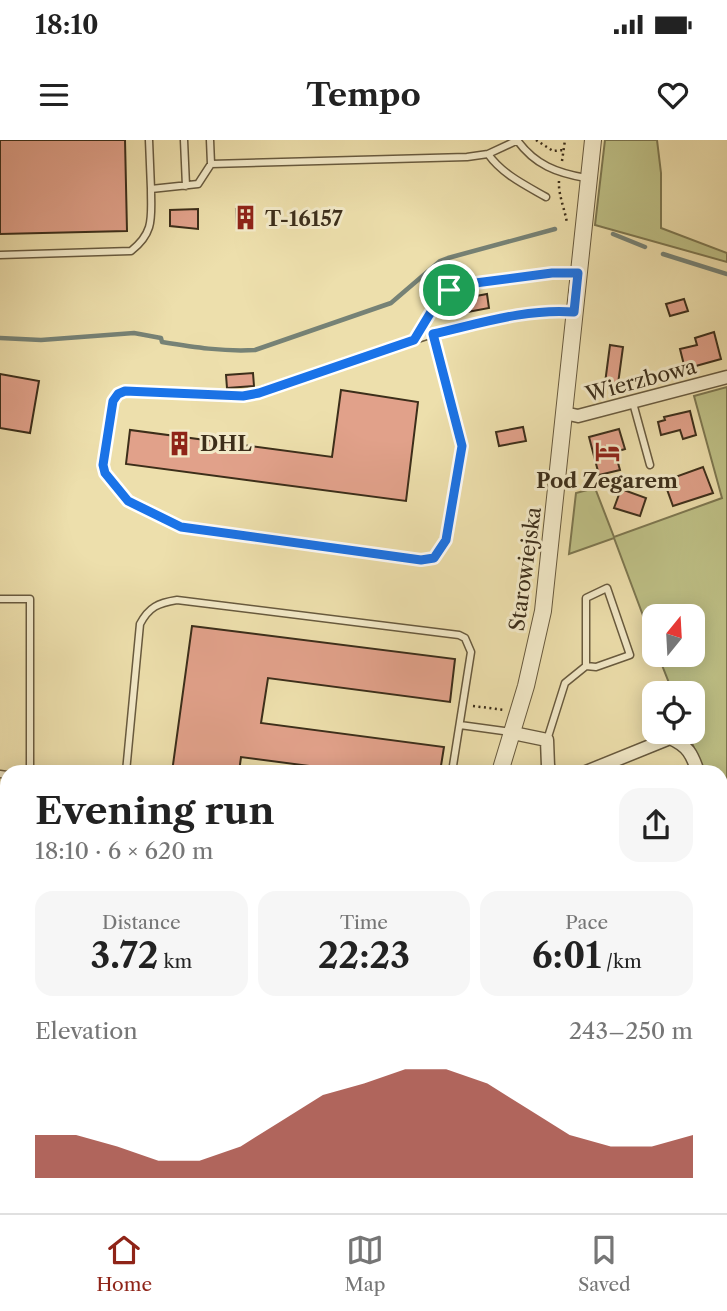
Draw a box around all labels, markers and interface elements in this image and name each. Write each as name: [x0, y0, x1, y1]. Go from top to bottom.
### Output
text: 18:10: [35, 9, 98, 41]
text: Tempo: [306, 75, 421, 114]
icon: menu: [35, 76, 73, 114]
icon: heart: [654, 76, 692, 114]
building icon: T-16157: [231, 204, 259, 232]
place label: T-16157: [265, 206, 343, 231]
pin: [419, 260, 479, 320]
icon: arrive: [430, 271, 468, 309]
street label: Wierzbowa: [582, 353, 700, 407]
building icon: DHL: [166, 429, 194, 457]
place label: DHL: [200, 431, 252, 456]
hotel icon: Pod Zegarem: [593, 437, 621, 465]
place label: Pod Zegarem: [536, 468, 678, 493]
street label: Starowiejska: [504, 504, 546, 633]
north arrow: [642, 604, 705, 667]
map controls: [642, 604, 705, 744]
button: locate: [642, 681, 705, 744]
text: Evening run: [35, 787, 275, 834]
button: share: [619, 788, 693, 862]
text: 18:10 · 6 × 620 m: [35, 837, 213, 865]
text: Distance: [102, 911, 181, 934]
text: Time: [340, 911, 388, 934]
text: Pace: [565, 911, 608, 934]
text: 3.72: [90, 934, 158, 977]
text: 22:23: [318, 934, 410, 977]
text: 6:01: [532, 934, 601, 977]
text: km: [158, 950, 192, 973]
text: /km: [601, 950, 642, 973]
text: Elevation: [35, 1017, 138, 1045]
text: 243–250 m: [569, 1017, 693, 1045]
tab: Home: [96, 1231, 152, 1296]
tab: Map: [345, 1231, 385, 1296]
tab: Saved: [578, 1231, 631, 1296]

